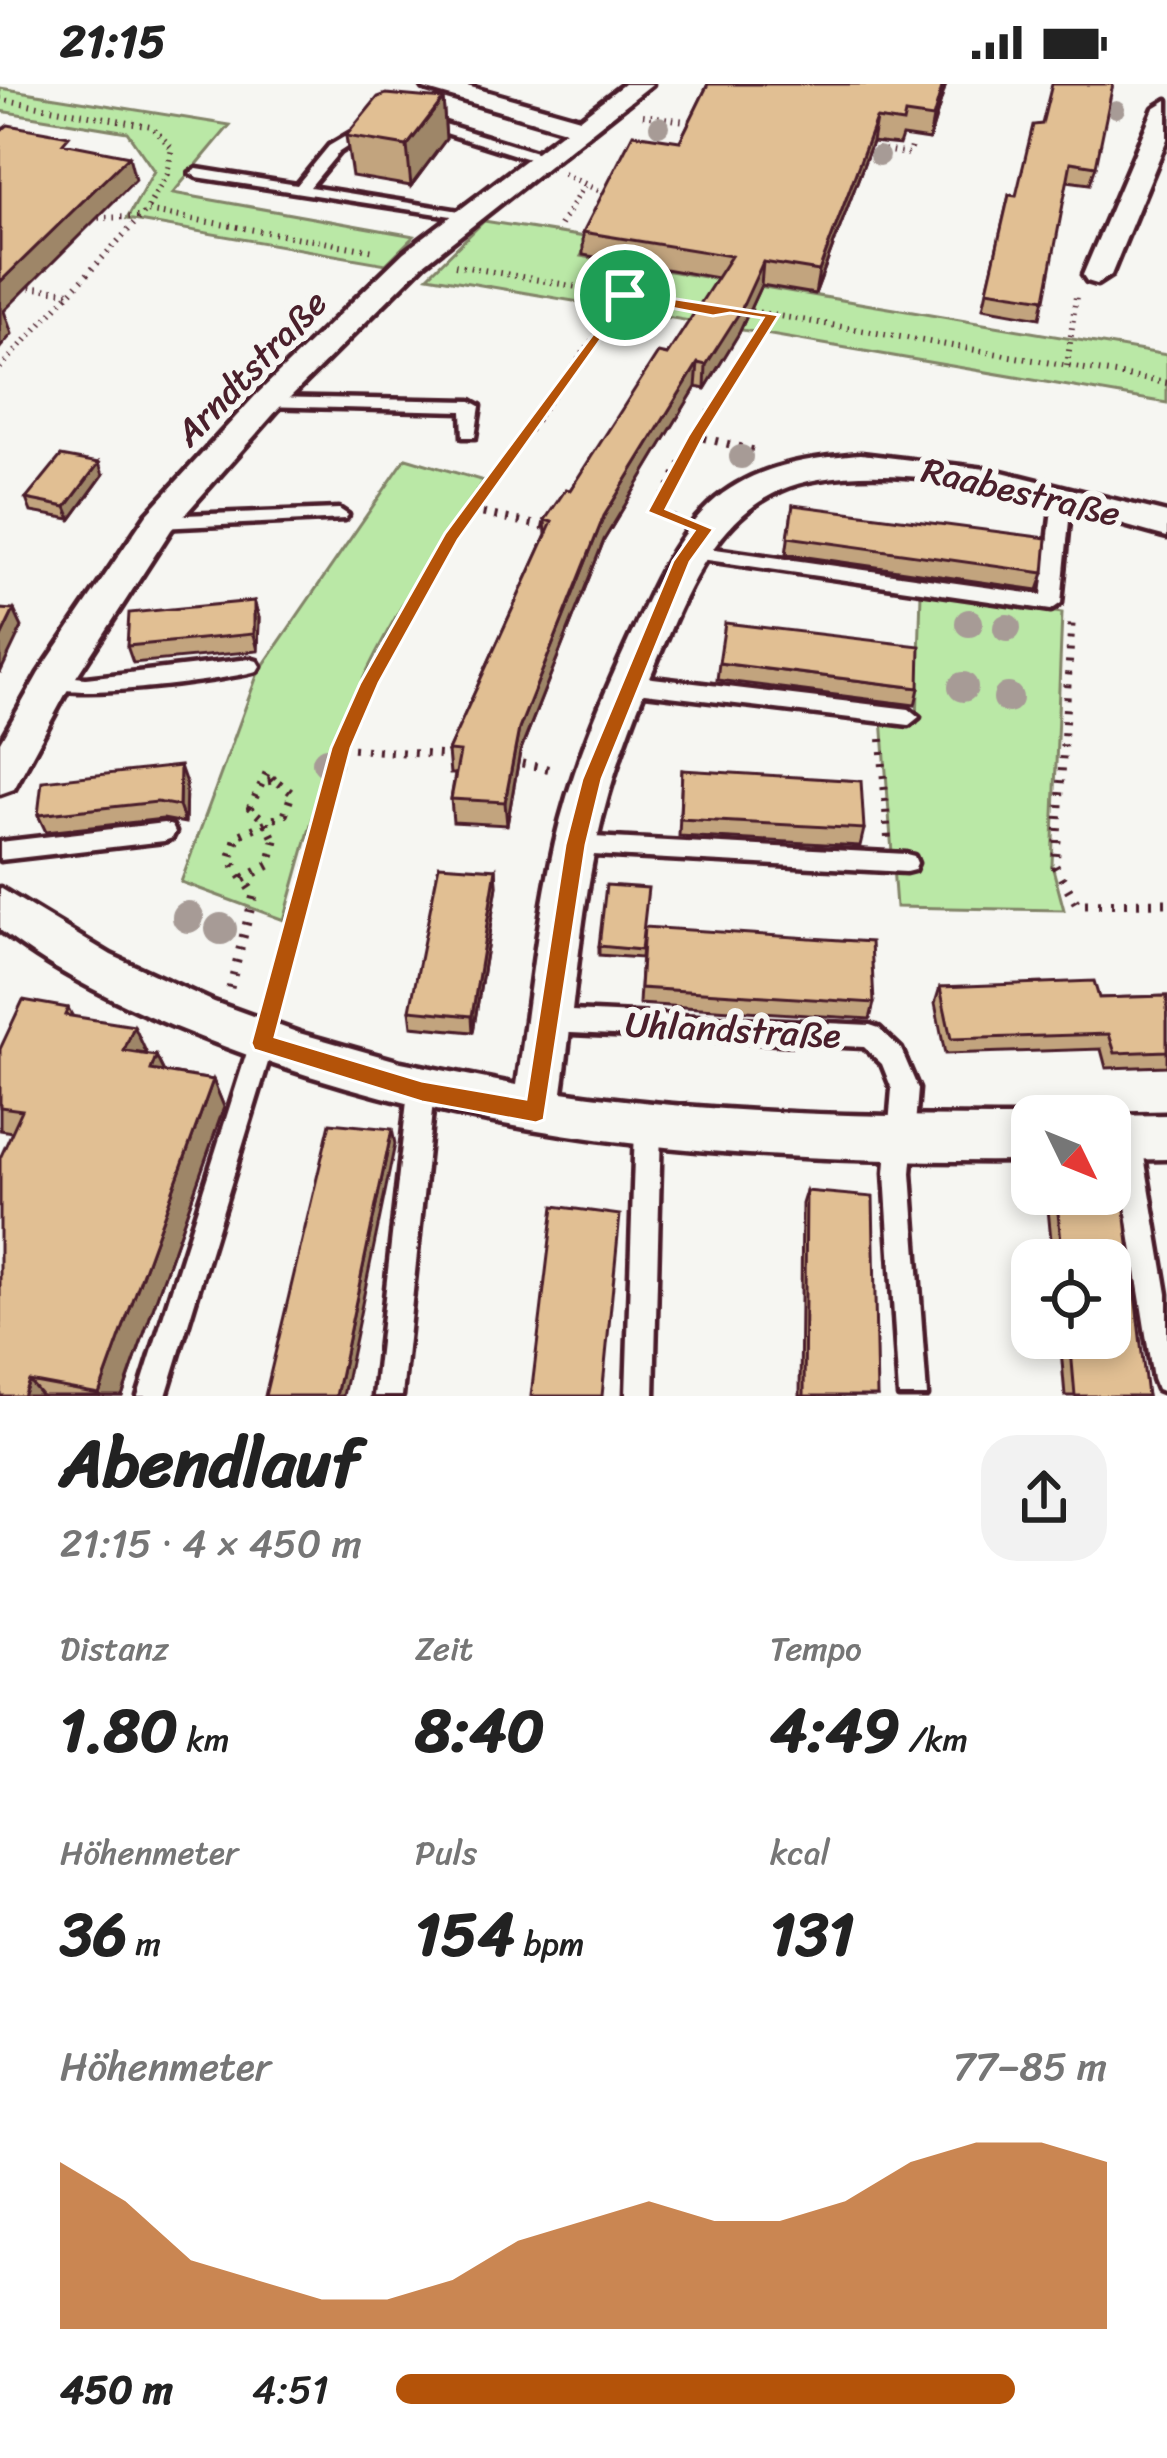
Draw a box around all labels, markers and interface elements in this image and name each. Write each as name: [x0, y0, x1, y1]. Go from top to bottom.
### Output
text: 21:15: [60, 2, 166, 82]
pin: [574, 244, 676, 346]
icon: arrive: [592, 262, 658, 328]
street label: Arndtstraße: [158, 274, 343, 463]
street label: Raabestraße: [915, 438, 1127, 546]
street label: Uhlandstraße: [624, 992, 842, 1068]
north arrow: [1011, 1095, 1131, 1215]
map controls: [1011, 1095, 1131, 1359]
button: locate: [1011, 1239, 1131, 1359]
text: Abendlauf: [60, 1405, 360, 1522]
button: share: [981, 1435, 1107, 1561]
text: 21:15 · 4 × 450 m: [60, 1509, 362, 1578]
text: Distanz: [60, 1620, 169, 1678]
text: Zeit: [415, 1620, 473, 1678]
text: Tempo: [770, 1620, 862, 1678]
text: 1.80: [60, 1678, 178, 1784]
text: 8:40: [415, 1678, 545, 1784]
text: 4:49: [770, 1678, 900, 1784]
text: km: [178, 1711, 229, 1769]
text: /km: [900, 1711, 968, 1769]
text: Höhenmeter: [60, 1824, 238, 1882]
text: Puls: [415, 1824, 477, 1882]
text: kcal: [770, 1824, 830, 1882]
text: 36: [60, 1882, 127, 1988]
text: 154: [415, 1882, 515, 1988]
text: 131: [770, 1882, 854, 1988]
text: m: [127, 1915, 161, 1973]
text: bpm: [515, 1915, 584, 1973]
text: Höhenmeter: [60, 2032, 271, 2101]
text: 77–85 m: [953, 2032, 1107, 2101]
text: 450 m: [60, 2355, 173, 2424]
text: 4:51: [252, 2355, 329, 2424]

